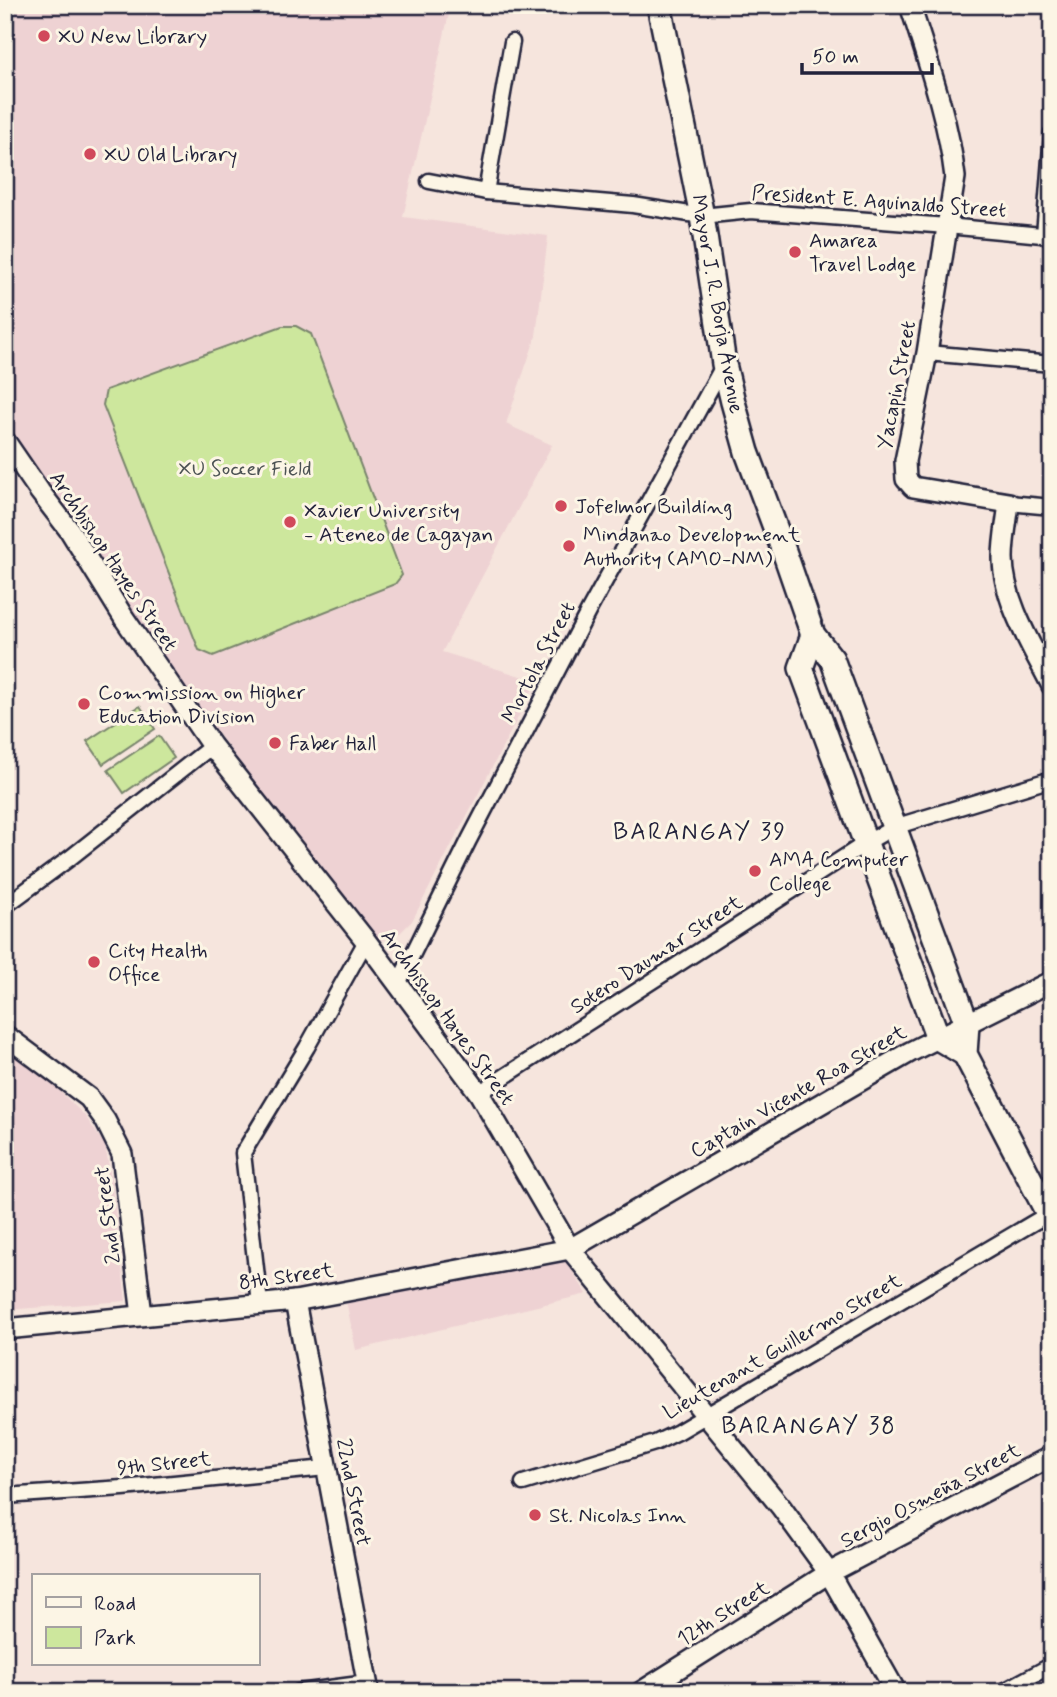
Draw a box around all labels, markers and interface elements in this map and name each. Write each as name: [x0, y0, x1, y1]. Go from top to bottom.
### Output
place label: XU New Library: [58, 23, 207, 51]
marker: XU New Library: [36, 28, 52, 44]
scale bar: [802, 32, 931, 76]
text: 50 m: [812, 43, 859, 71]
place label: XU Old Library: [104, 141, 237, 169]
marker: XU Old Library: [82, 146, 98, 162]
street label: President E. Aguinaldo Street: [751, 179, 1007, 225]
street label: Mayor J. R. Borja Avenue: [684, 192, 750, 416]
place label: Amarea Travel Lodge: [809, 227, 916, 279]
marker: Amarea Travel Lodge: [787, 244, 803, 260]
street label: Yacapin Street: [871, 318, 923, 452]
park label: XU Soccer Field: [178, 455, 312, 483]
street label: Archbishop Hayes Street: [42, 466, 184, 657]
place label: Jofelmor Building: [575, 493, 732, 521]
place label: Xavier University - Ateneo de Cagayan: [304, 497, 493, 550]
marker: Jofelmor Building: [553, 498, 569, 514]
marker: Xavier University - Ateneo de Cagayan: [282, 514, 298, 530]
place label: Mindanao Development Authority (AMO-NM): [583, 521, 801, 573]
marker: Mindanao Development Authority (AMO-NM): [561, 538, 577, 554]
street label: Mortola Street: [495, 597, 583, 728]
place label: Commission on Higher Education Division: [98, 679, 306, 731]
marker: Commission on Higher Education Division: [76, 696, 92, 712]
place label: Faber Hall: [289, 730, 377, 758]
marker: Faber Hall: [267, 735, 283, 751]
district label: BARANGAY 39: [613, 817, 787, 848]
place label: AMA Computer College: [769, 846, 908, 898]
marker: AMA Computer College: [747, 863, 763, 879]
street label: Sotero Daumar Street: [565, 888, 749, 1021]
street label: Archbishop Hayes Street: [374, 924, 521, 1112]
place label: City Health Office: [108, 937, 208, 989]
marker: City Health Office: [86, 954, 102, 970]
street label: Captain Vicente Roa Street: [685, 1018, 912, 1165]
street label: 2nd Street: [88, 1164, 128, 1265]
street label: 8th Street: [237, 1256, 336, 1297]
street label: Lieutenant Guillermo Street: [658, 1267, 907, 1427]
district label: BARANGAY 38: [721, 1411, 897, 1442]
street label: 22nd Street: [329, 1436, 377, 1549]
street label: Sergio Osmeña Street: [836, 1436, 1026, 1556]
street label: 9th Street: [116, 1445, 213, 1483]
place label: St. Nicolas Inn: [549, 1502, 686, 1530]
marker: St. Nicolas Inn: [527, 1507, 543, 1523]
legend: [32, 1574, 259, 1666]
street label: 12th Street: [672, 1574, 776, 1653]
text: Road: [94, 1590, 136, 1618]
text: Park: [94, 1624, 136, 1652]

